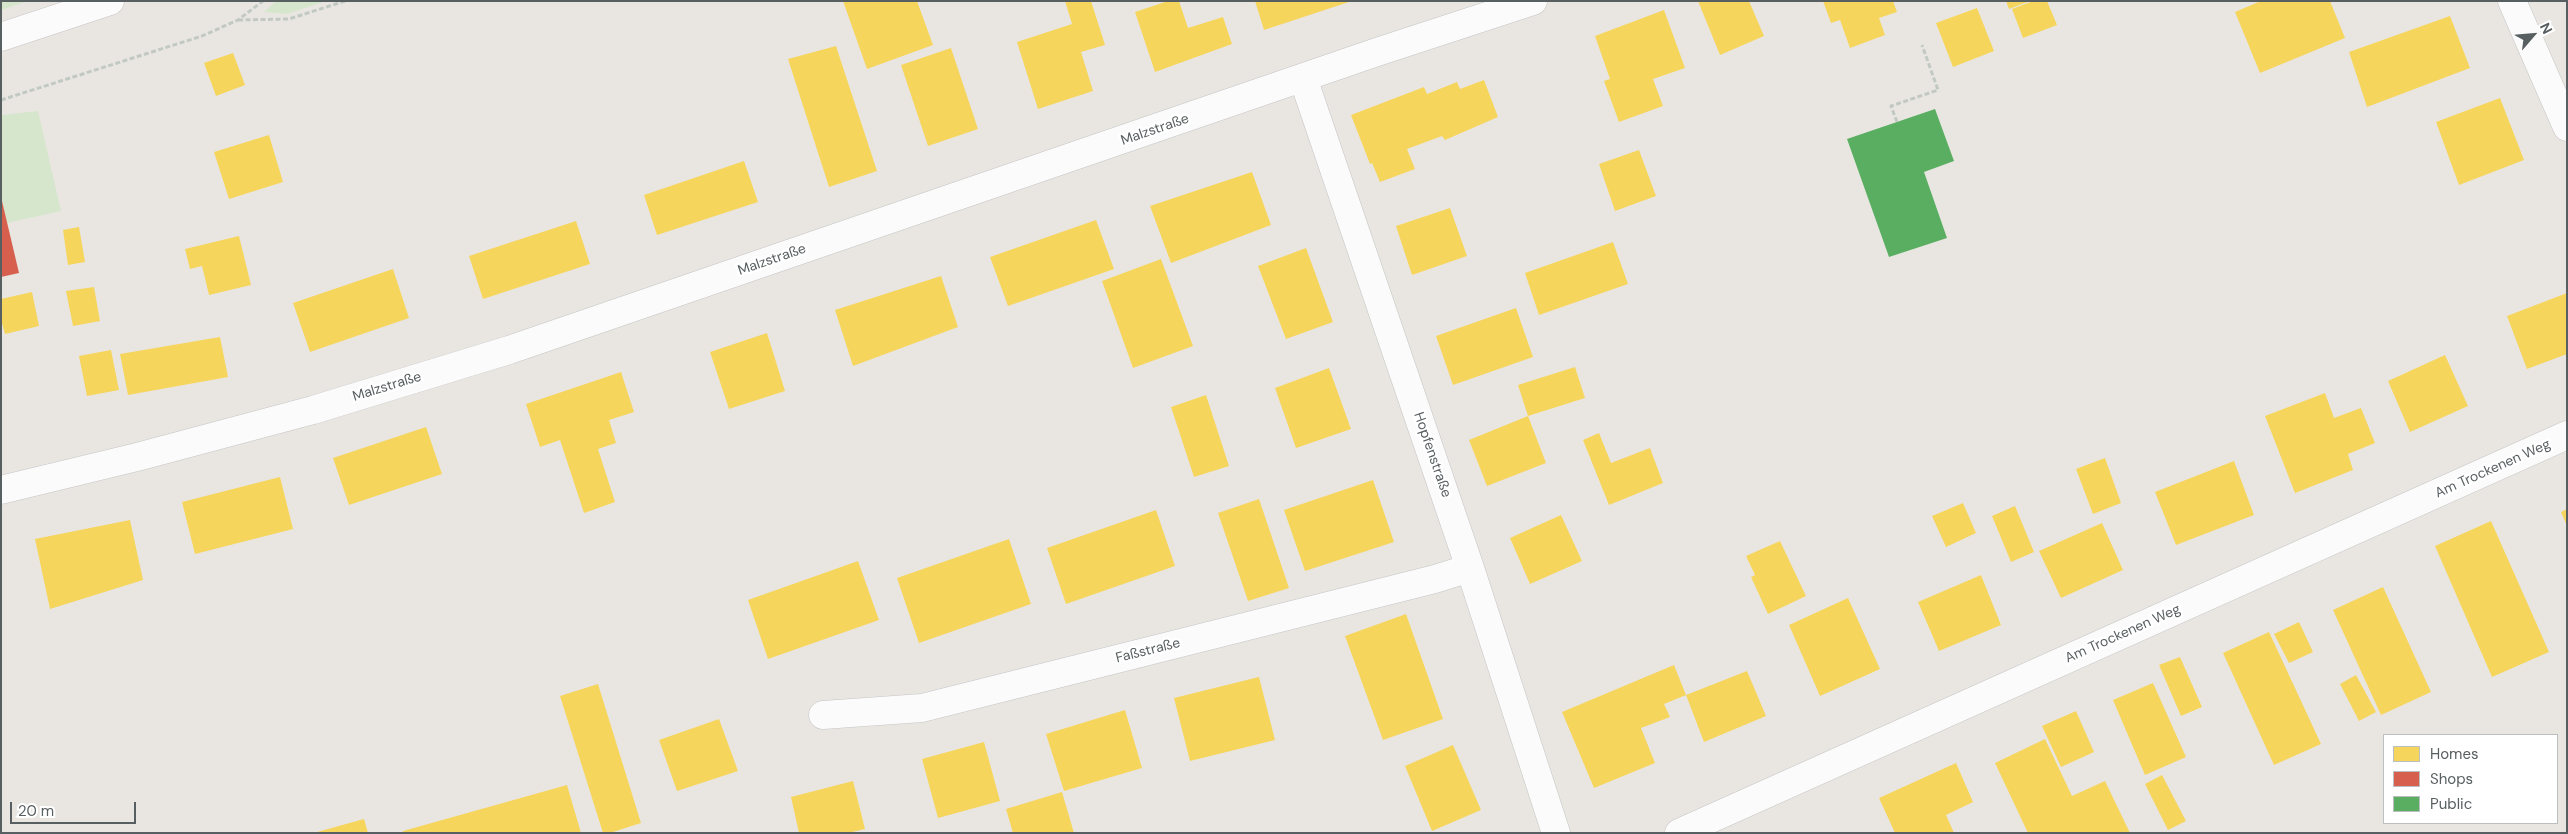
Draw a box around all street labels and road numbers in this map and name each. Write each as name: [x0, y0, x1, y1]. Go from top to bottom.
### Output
street label: Malzstraße: [1119, 111, 1191, 149]
street label: Malzstraße: [736, 241, 808, 279]
street label: Malzstraße: [351, 369, 423, 405]
street label: Hopfenstraße: [1410, 410, 1454, 500]
street label: Am Trockenen Weg: [2433, 436, 2553, 502]
street label: Am Trockenen Weg: [2063, 601, 2183, 667]
street label: Faßstraße: [1114, 635, 1182, 667]

